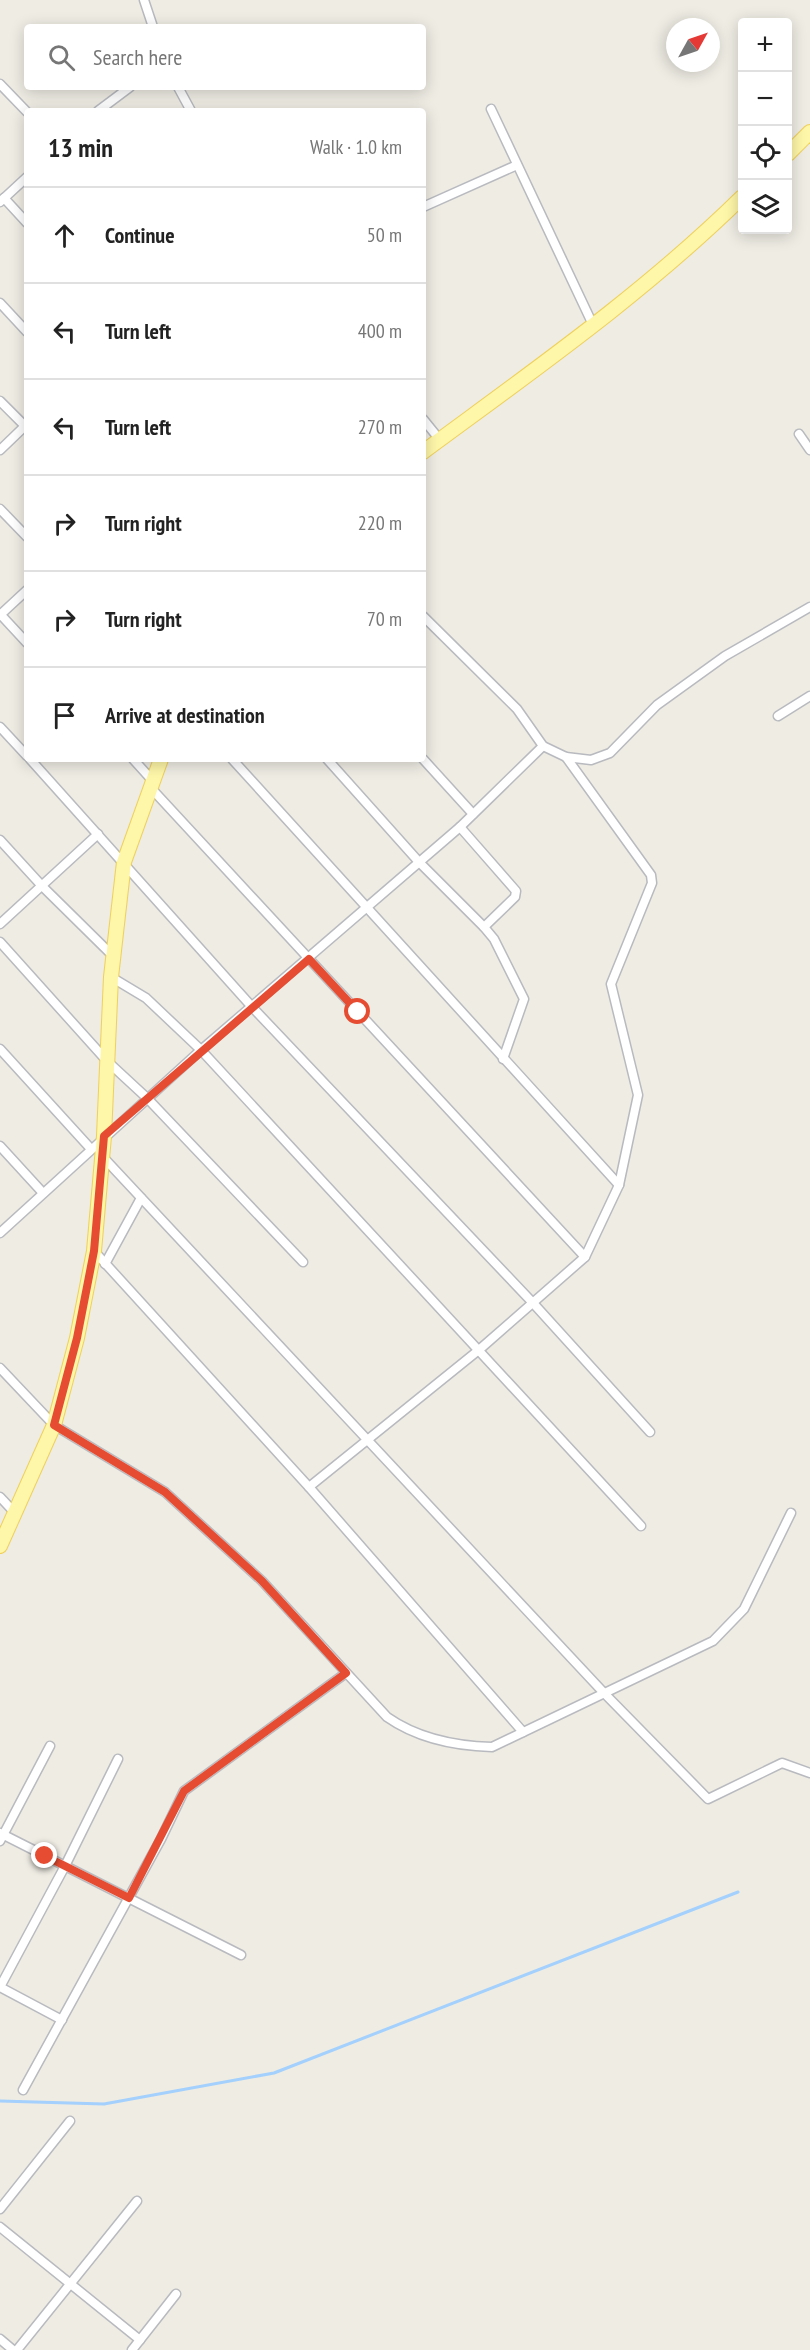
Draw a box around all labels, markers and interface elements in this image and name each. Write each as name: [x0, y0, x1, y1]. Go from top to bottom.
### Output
north arrow: [666, 18, 720, 72]
map controls: [738, 18, 792, 234]
button: +: [738, 18, 792, 72]
search box: [24, 24, 426, 90]
icon: search: [45, 41, 78, 74]
text: Search here: [93, 43, 182, 71]
button: −: [738, 72, 792, 126]
button: locate: [738, 126, 792, 180]
text: 13 min: [48, 131, 113, 164]
text: Walk · 1.0 km: [310, 134, 402, 160]
button: layers: [738, 180, 792, 234]
icon: ahead: [48, 219, 81, 252]
text: Continue: [105, 221, 175, 249]
text: 50 m: [367, 222, 402, 248]
icon: left: [48, 315, 81, 348]
text: Turn left: [105, 317, 171, 345]
text: 400 m: [358, 318, 402, 344]
icon: left: [48, 411, 81, 444]
text: Turn left: [105, 413, 171, 441]
text: 270 m: [358, 414, 402, 440]
icon: right: [48, 507, 81, 540]
text: Turn right: [105, 509, 182, 537]
text: 220 m: [358, 510, 402, 536]
icon: right: [48, 603, 81, 636]
text: Turn right: [105, 605, 182, 633]
text: 70 m: [367, 606, 402, 632]
icon: arrive: [48, 699, 81, 732]
text: Arrive at destination: [105, 701, 265, 729]
route start: [344, 998, 370, 1024]
route end: [31, 1842, 57, 1868]

